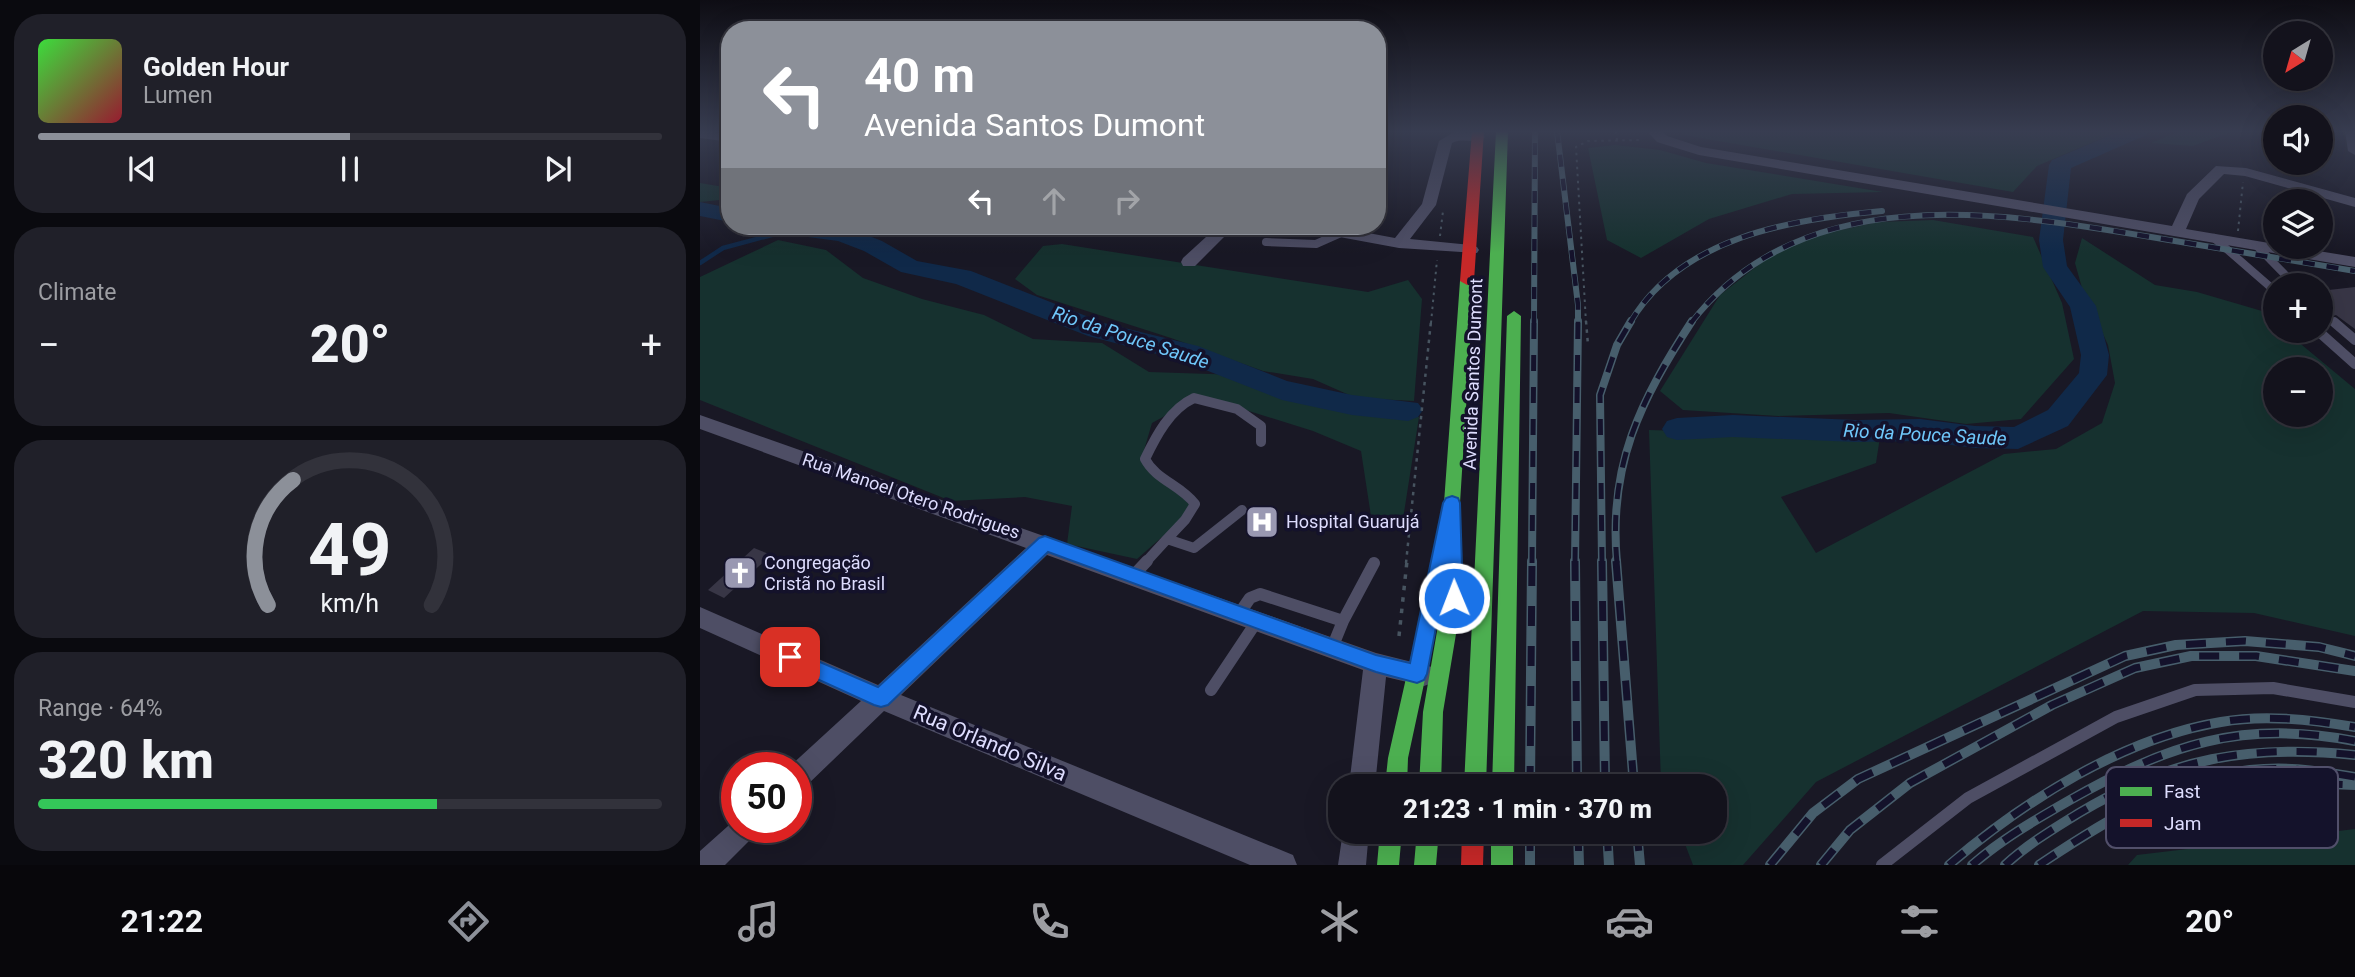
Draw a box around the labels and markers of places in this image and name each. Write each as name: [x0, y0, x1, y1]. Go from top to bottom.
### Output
hospital icon: Hospital Guarujá: [1243, 503, 1281, 541]
place label: Hospital Guarujá: [1286, 511, 1420, 532]
place label: Congregação Cristã no Brasil: [764, 552, 885, 594]
church icon: Congregação Cristã no Brasil: [721, 554, 759, 592]
pin: [760, 627, 820, 687]

